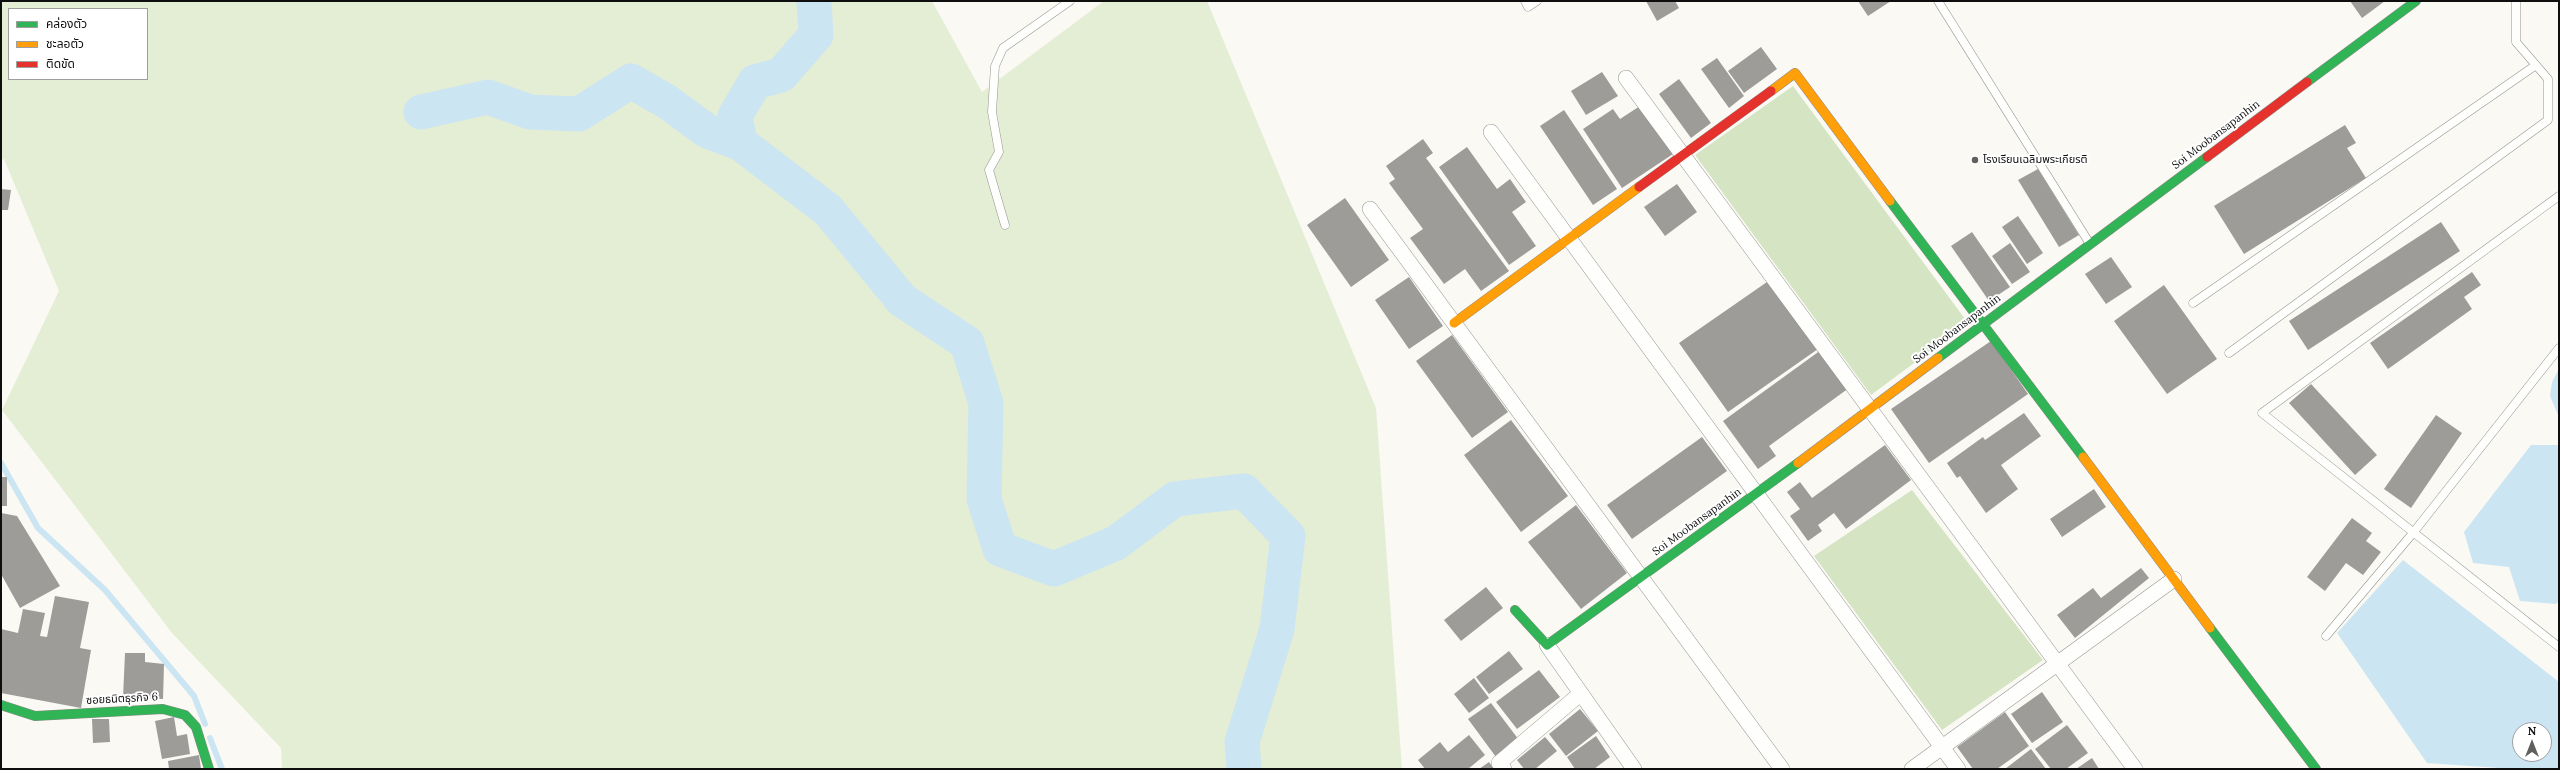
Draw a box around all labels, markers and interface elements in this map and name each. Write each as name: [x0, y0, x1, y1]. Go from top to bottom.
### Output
legend: [8, 8, 148, 80]
text: คล่องตัว: [46, 16, 87, 31]
text: ชะลอตัว: [46, 36, 84, 51]
text: ติดขัด: [46, 56, 75, 71]
street label: Soi Moobansapanhin: [2170, 98, 2262, 172]
place label: โรงเรียนเฉลิมพระเกียรติ: [1983, 153, 2088, 167]
marker: โรงเรียนเฉลิมพระเกียรติ: [1970, 155, 1980, 165]
street label: Soi Moobansapanhin: [1911, 292, 2003, 366]
street label: Soi Moobansapanhin: [1650, 485, 1744, 559]
street label: ซอยธนิตธุรกิจ 6: [86, 691, 158, 707]
north arrow: [2512, 722, 2552, 762]
text: N: [2528, 724, 2536, 738]

